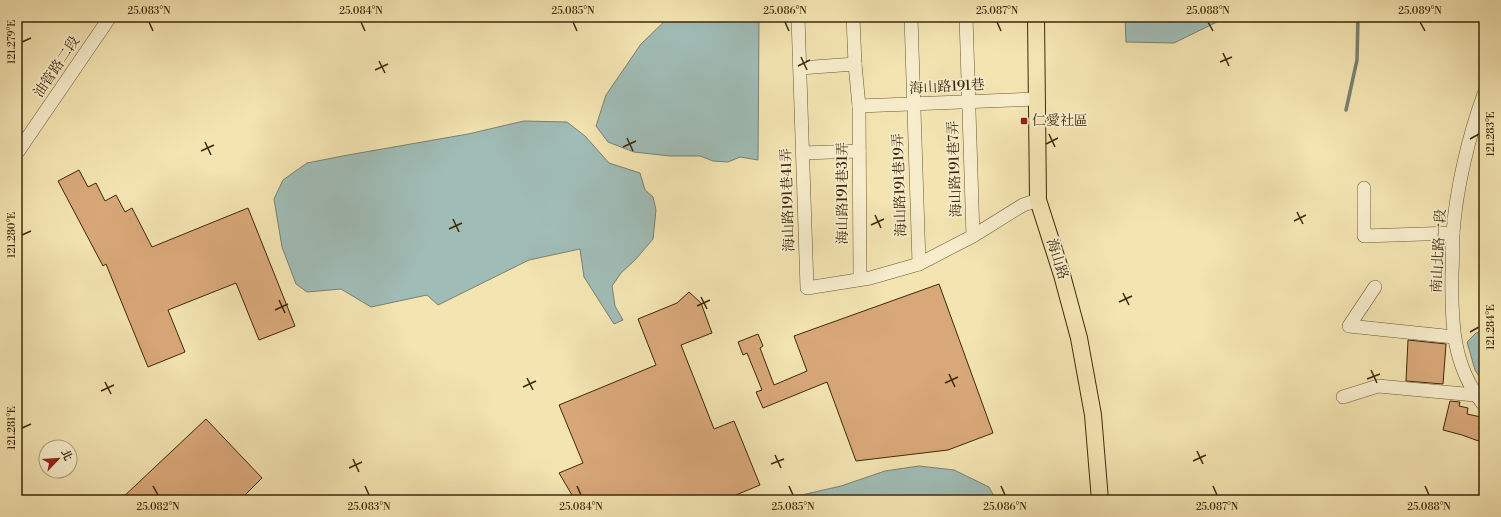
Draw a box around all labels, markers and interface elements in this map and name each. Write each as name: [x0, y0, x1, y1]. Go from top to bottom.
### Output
text: 25.083°N: [128, 5, 171, 17]
text: 25.084°N: [339, 5, 383, 17]
text: 25.085°N: [552, 5, 595, 17]
text: 25.086°N: [763, 5, 807, 17]
text: 25.087°N: [976, 5, 1019, 17]
text: 25.088°N: [1186, 5, 1230, 17]
text: 25.089°N: [1398, 5, 1442, 17]
text: 121.279°E: [6, 20, 18, 64]
street label: 油管路二段: [30, 33, 84, 101]
street label: 海山路191巷: [909, 76, 985, 98]
text: 121.283°E: [1485, 111, 1497, 156]
place label: 仁愛社區: [1032, 112, 1088, 130]
marker: 仁愛社區: [1019, 116, 1029, 126]
street label: 海山路191巷7弄: [944, 120, 966, 218]
street label: 海山路191巷19弄: [889, 133, 911, 237]
street label: 海山路191巷31弄: [834, 141, 852, 245]
street label: 海山路191巷41弄: [777, 148, 799, 252]
street label: 南山北路一段: [1428, 209, 1450, 293]
text: 121.280°E: [6, 212, 18, 258]
street label: 海山路: [1042, 236, 1072, 282]
text: 121.284°E: [1485, 304, 1497, 350]
text: 121.281°E: [6, 406, 18, 450]
north arrow: [38, 439, 78, 479]
text: 北: [57, 447, 75, 463]
text: 25.082°N: [137, 501, 180, 513]
text: 25.083°N: [348, 501, 391, 513]
text: 25.084°N: [559, 501, 603, 513]
text: 25.085°N: [772, 501, 815, 513]
text: 25.086°N: [983, 501, 1027, 513]
text: 25.087°N: [1196, 501, 1239, 513]
text: 25.088°N: [1407, 501, 1451, 513]

